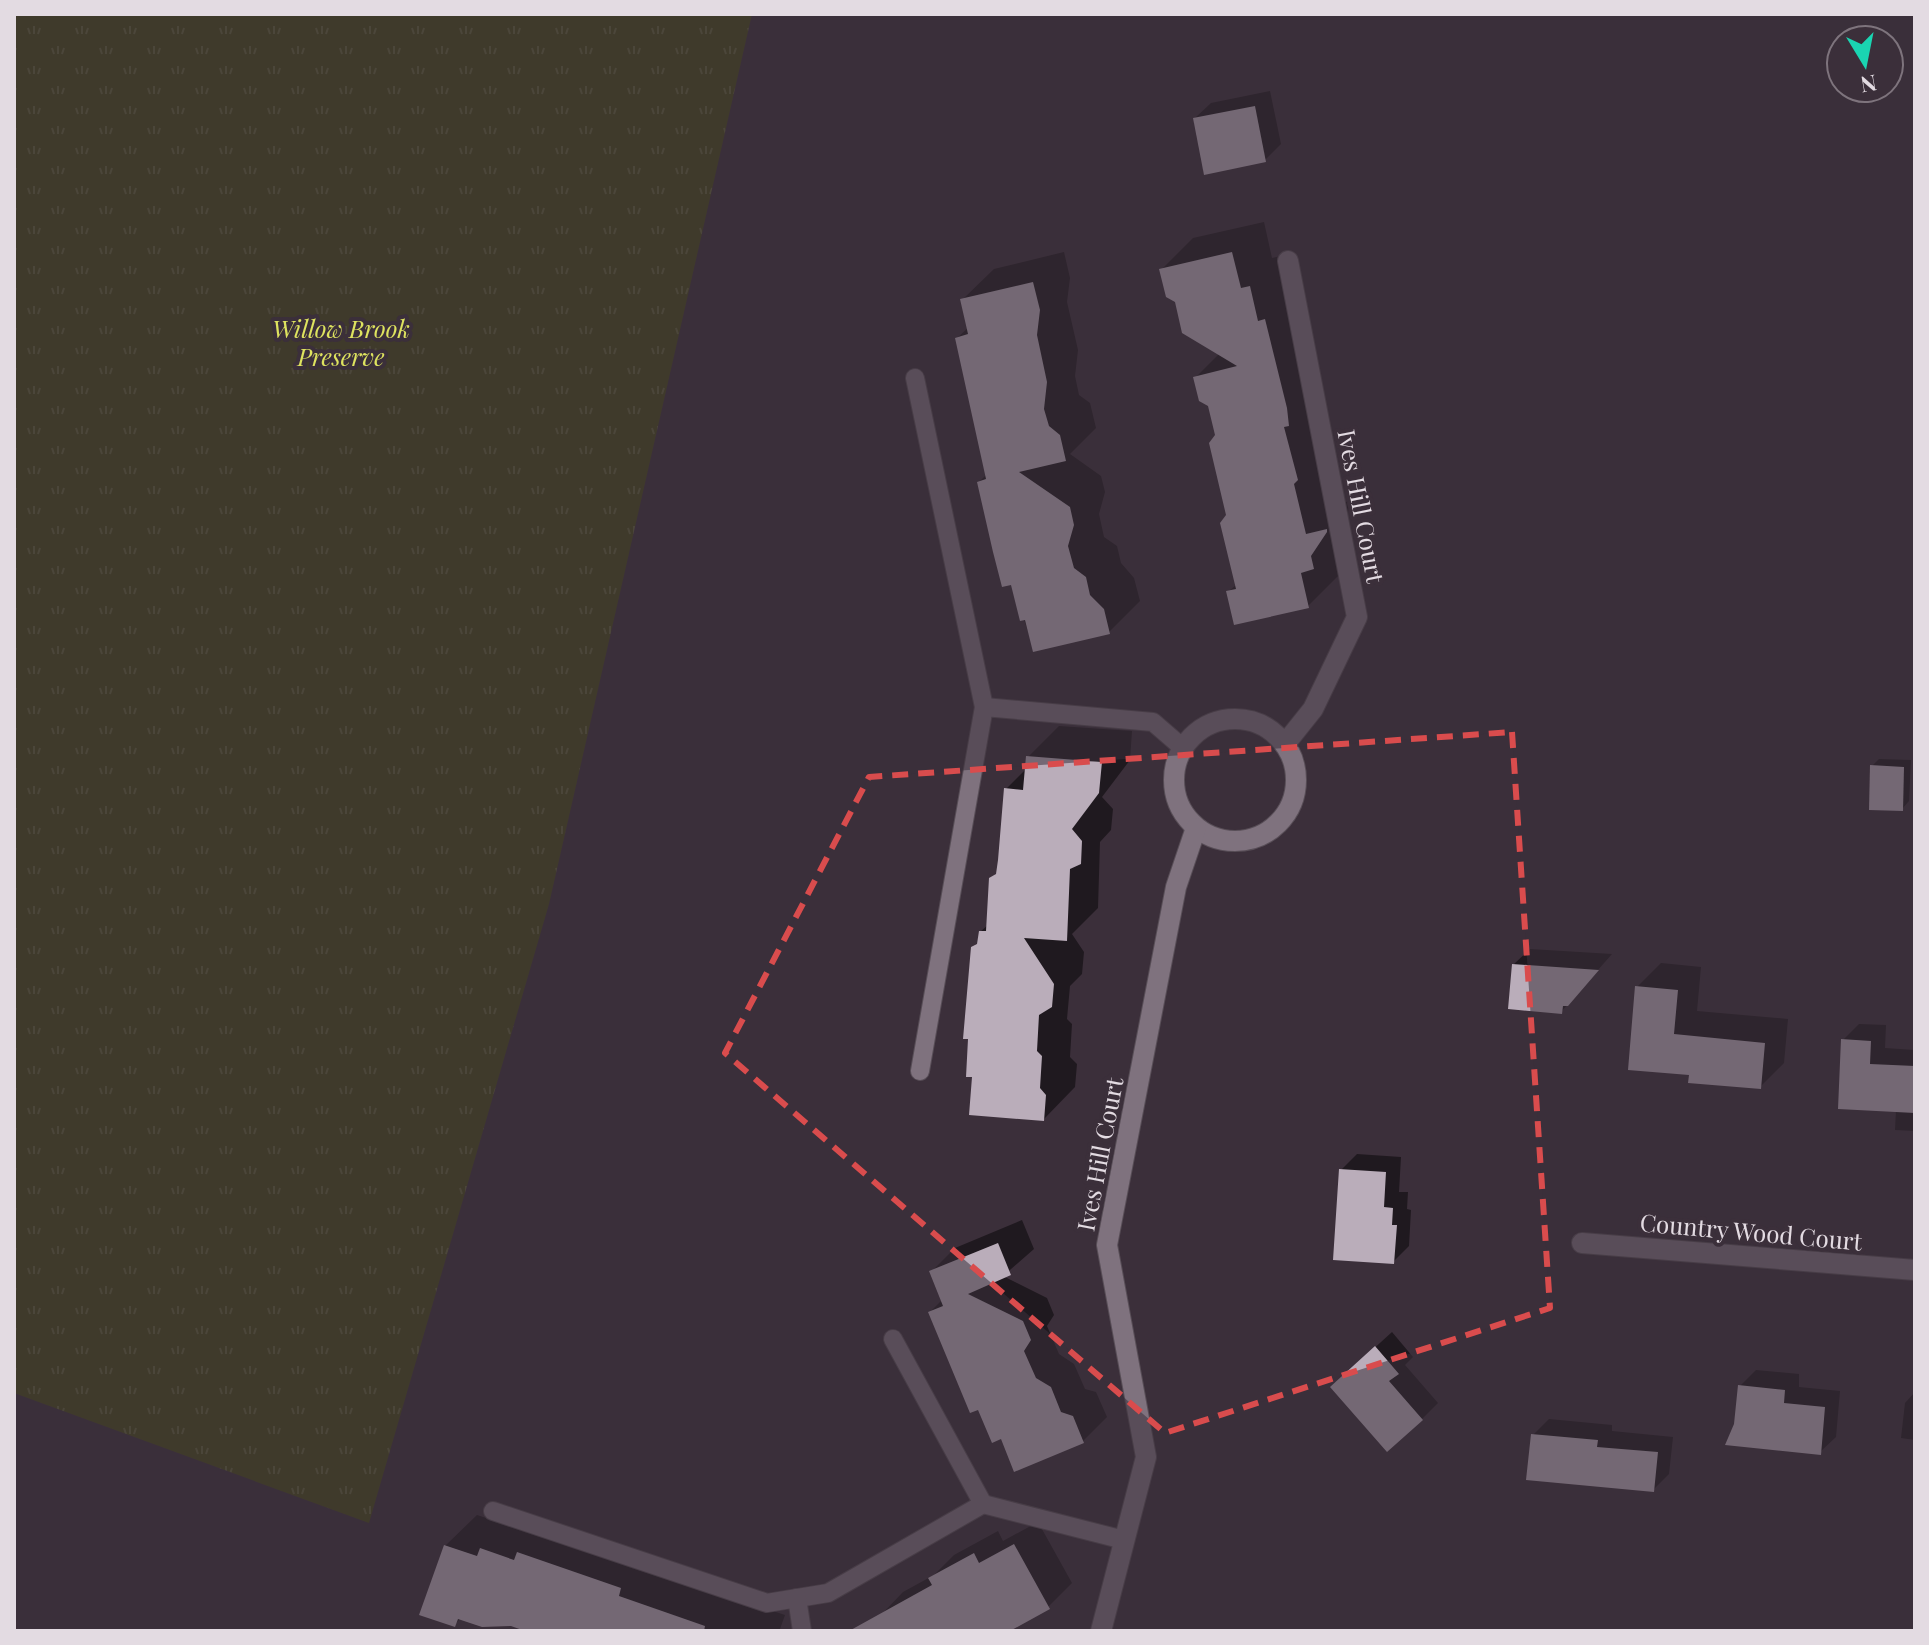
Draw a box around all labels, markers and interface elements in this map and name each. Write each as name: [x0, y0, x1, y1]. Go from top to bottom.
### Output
north arrow: [1825, 24, 1905, 104]
text: N: [1858, 69, 1879, 101]
park label: Willow Brook Preserve: [272, 312, 410, 372]
street label: Ives Hill Court: [1331, 426, 1393, 586]
street label: Ives Hill Court: [1068, 1074, 1130, 1234]
street label: Country Wood Court: [1639, 1205, 1864, 1257]

